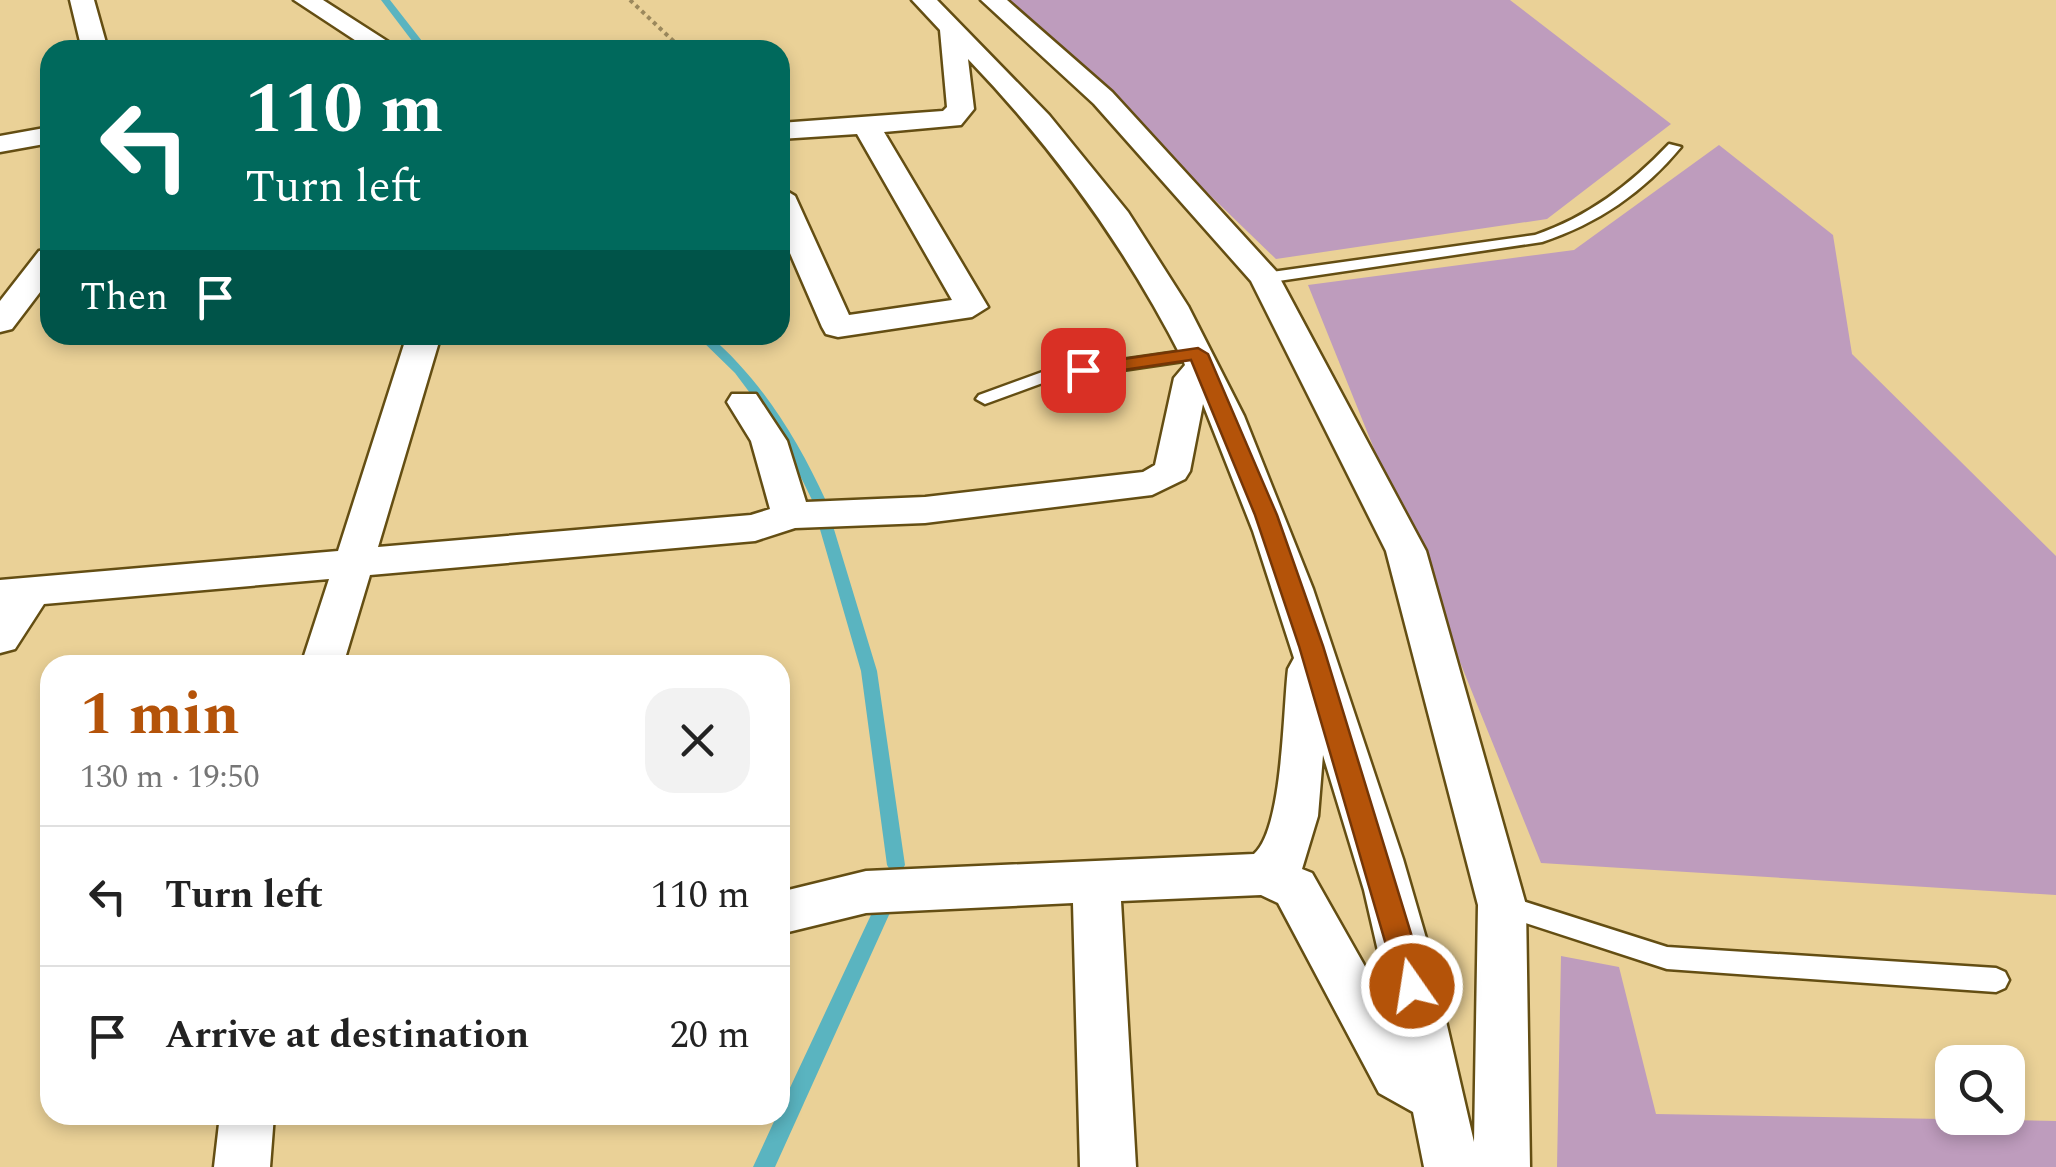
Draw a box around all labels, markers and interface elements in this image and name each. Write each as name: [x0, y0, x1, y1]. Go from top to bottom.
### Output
text: 110 m: [245, 57, 443, 163]
icon: left: [80, 80, 210, 210]
text: Turn left: [245, 153, 422, 222]
text: Then: [80, 269, 168, 327]
icon: arrive: [188, 270, 243, 325]
pin: [1041, 328, 1126, 413]
icon: arrive: [1056, 343, 1111, 398]
text: 1 min: [80, 669, 240, 761]
button: close: [645, 688, 750, 793]
text: 130 m · 19:50: [80, 753, 260, 802]
text: Turn left: [165, 867, 323, 925]
text: 110 m: [651, 867, 750, 925]
icon: left: [80, 869, 135, 924]
position arrow: [1360, 934, 1464, 1038]
text: Arrive at destination: [165, 1007, 529, 1065]
text: 20 m: [670, 1007, 750, 1065]
icon: arrive: [80, 1009, 135, 1064]
map controls: [1935, 1045, 2025, 1135]
button: search: [1935, 1045, 2025, 1135]

